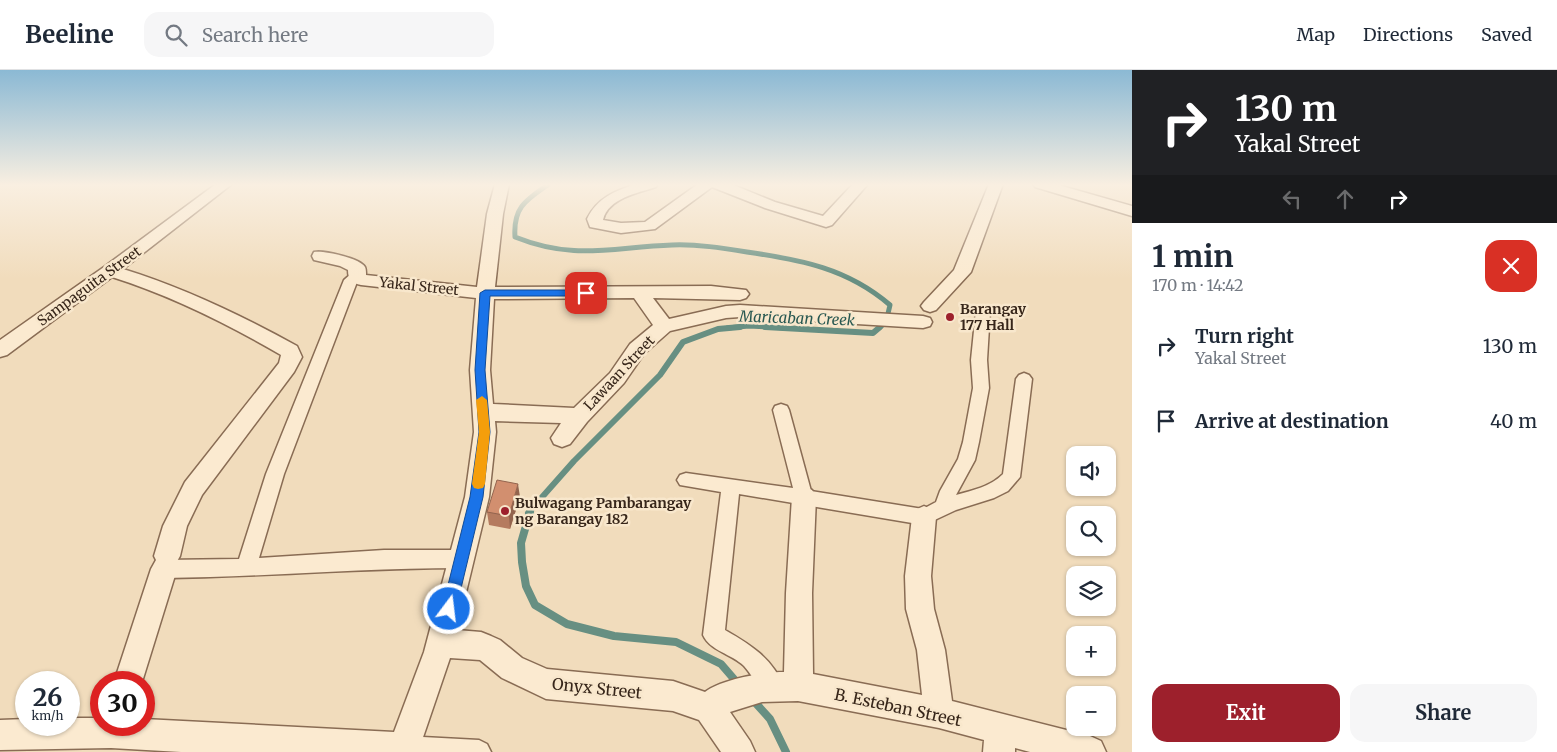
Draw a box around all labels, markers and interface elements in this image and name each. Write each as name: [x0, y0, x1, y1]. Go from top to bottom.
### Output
search box: [144, 12, 494, 57]
text: Beeline: [25, 19, 114, 50]
icon: search: [162, 21, 190, 49]
text: Search here: [202, 23, 308, 47]
text: Map: [1297, 23, 1335, 46]
text: Directions: [1363, 23, 1453, 46]
text: Saved: [1481, 23, 1532, 46]
text: 130 m: [1235, 87, 1337, 131]
icon: right: [1152, 90, 1217, 155]
text: Yakal Street: [1235, 130, 1360, 158]
icon: left: [1278, 185, 1306, 213]
icon: ahead: [1331, 185, 1359, 213]
icon: right: [1384, 185, 1412, 213]
text: 1 min: [1152, 237, 1234, 275]
button: close: [1485, 240, 1537, 292]
street label: Sampaguita Street: [34, 242, 145, 330]
pin: [565, 272, 607, 314]
street label: Yakal Street: [377, 273, 460, 299]
text: 170 m · 14:42: [1152, 275, 1243, 295]
icon: arrive: [572, 279, 600, 307]
place label: Barangay 177 Hall: [960, 300, 1027, 334]
water label: Maricaban Creek: [738, 306, 856, 330]
marker: Barangay 177 Hall: [944, 311, 956, 323]
text: Turn right: [1195, 324, 1294, 348]
street label: Lawaan Street: [580, 331, 659, 414]
icon: right: [1152, 332, 1180, 360]
text: 130 m: [1483, 334, 1537, 358]
text: Yakal Street: [1195, 348, 1286, 368]
icon: arrive: [1152, 407, 1180, 435]
text: Arrive at destination: [1195, 409, 1389, 433]
text: 40 m: [1490, 409, 1537, 433]
map controls: [1066, 446, 1116, 736]
button: sound: [1066, 446, 1116, 496]
place label: Bulwagang Pambarangay ng Barangay 182: [515, 494, 692, 528]
marker: Bulwagang Pambarangay ng Barangay 182: [499, 505, 511, 517]
button: search: [1066, 506, 1116, 556]
button: layers: [1066, 566, 1116, 616]
position arrow: [422, 582, 474, 634]
button: +: [1066, 626, 1116, 676]
speed limit sign: 30: [90, 671, 155, 736]
street label: Onyx Street: [551, 673, 644, 703]
text: 26: [33, 681, 62, 713]
street label: B. Esteban Street: [833, 684, 964, 730]
button: Exit: [1152, 684, 1340, 742]
button: Share: [1350, 684, 1537, 742]
button: −: [1066, 686, 1116, 736]
text: km/h: [32, 708, 63, 723]

